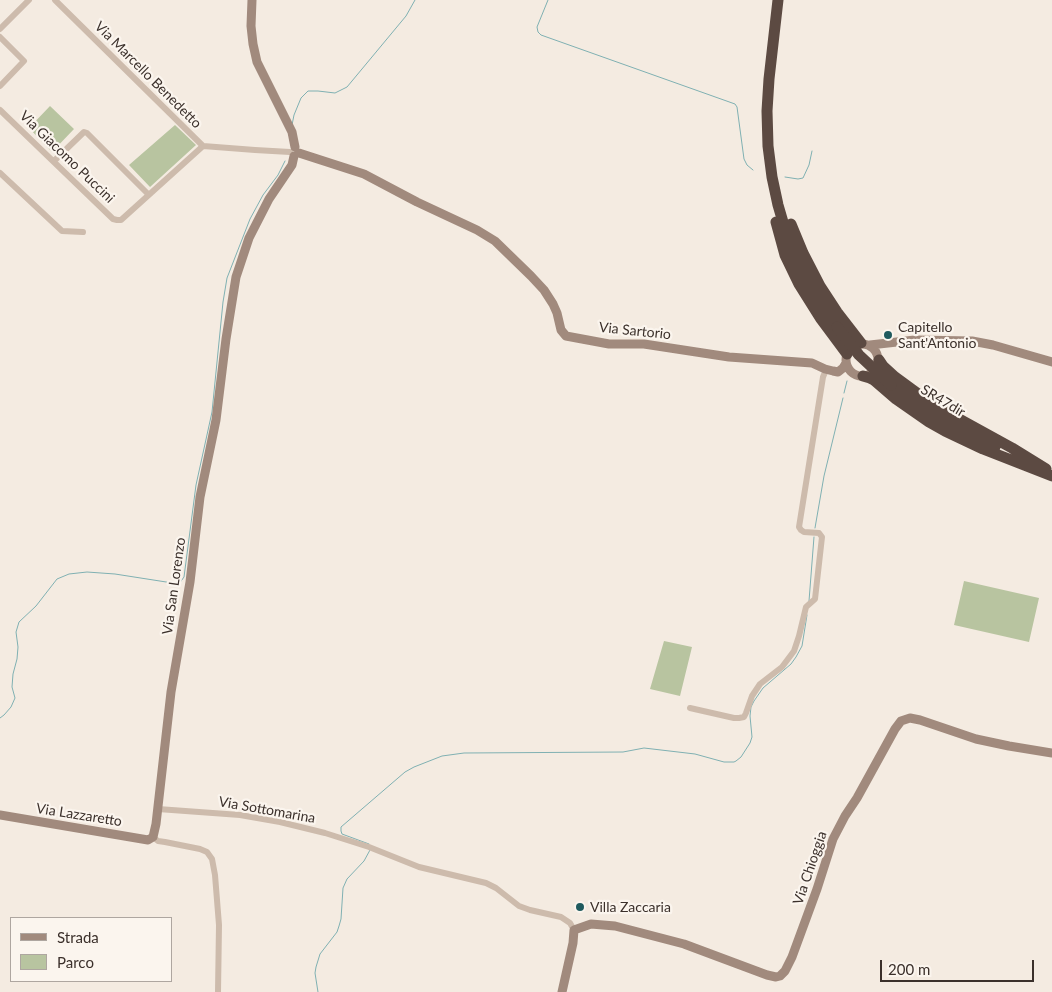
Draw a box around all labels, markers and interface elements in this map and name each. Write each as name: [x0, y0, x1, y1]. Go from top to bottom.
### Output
street label: Via Marcello Benedetto: [91, 18, 205, 132]
street label: Via Giacomo Puccini: [16, 107, 118, 207]
street label: Via Sartorio: [598, 319, 672, 343]
place label: Capitello Sant'Antonio: [898, 319, 976, 352]
marker: Capitello Sant'Antonio: [882, 329, 894, 341]
street label: SR47dir: [918, 381, 968, 421]
street label: Via San Lorenzo: [159, 536, 189, 636]
street label: Via Sottomarina: [217, 793, 317, 827]
street label: Via Lazzaretto: [35, 800, 123, 830]
street label: Via Chioggia: [790, 829, 830, 907]
place label: Villa Zaccaria: [590, 899, 671, 915]
marker: Villa Zaccaria: [574, 901, 586, 913]
legend: [10, 917, 172, 982]
text: Strada: [57, 928, 99, 946]
scale bar: [882, 950, 1036, 982]
text: Parco: [57, 953, 94, 971]
text: 200 m: [888, 960, 930, 978]

